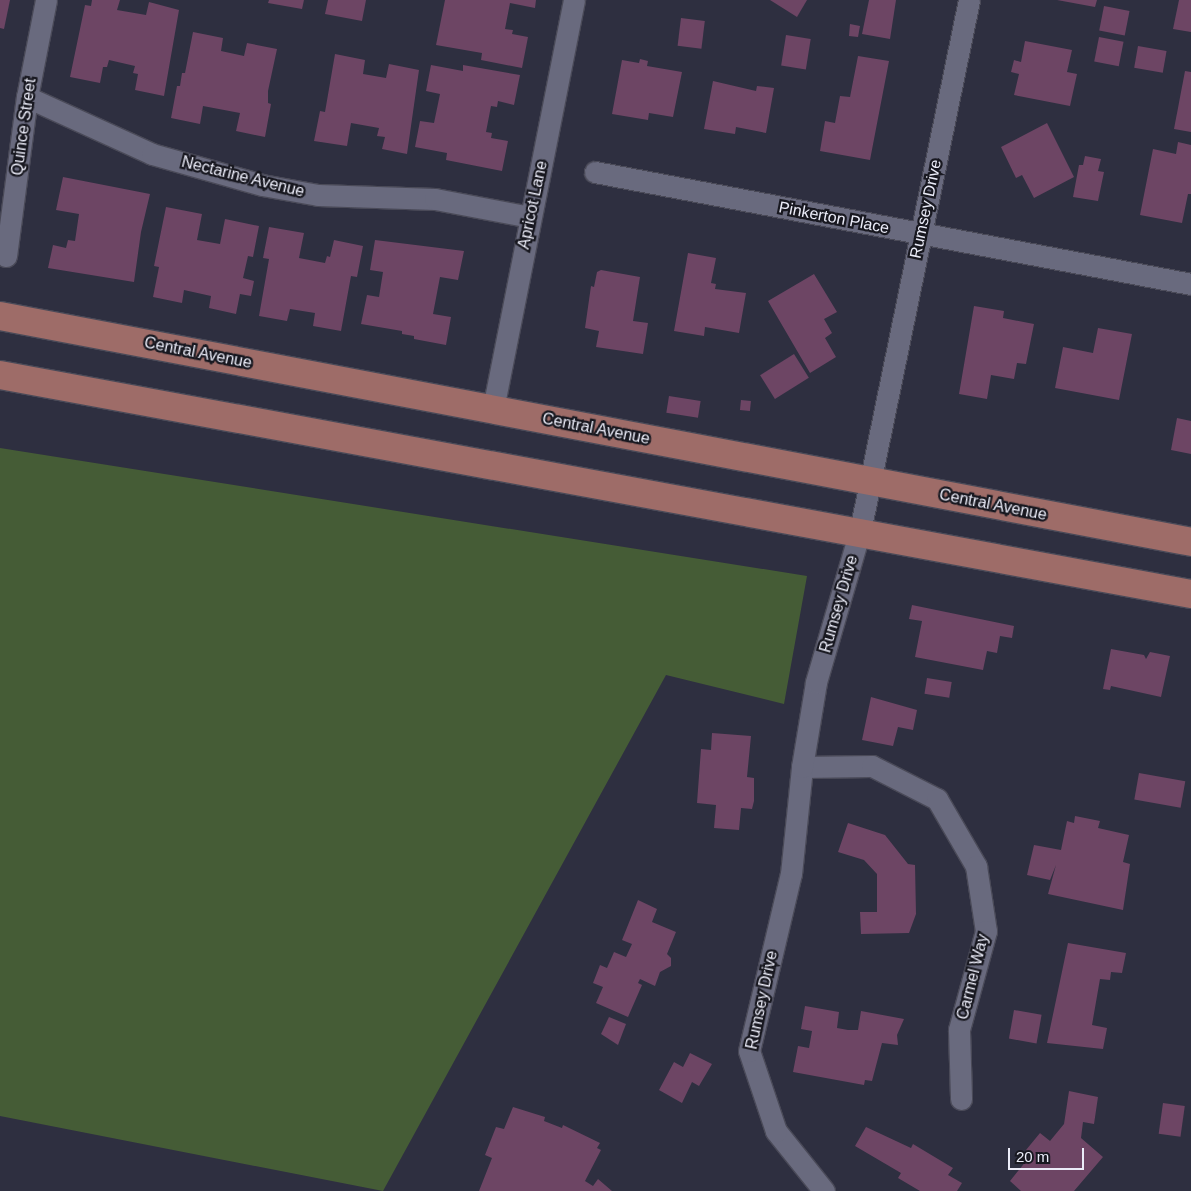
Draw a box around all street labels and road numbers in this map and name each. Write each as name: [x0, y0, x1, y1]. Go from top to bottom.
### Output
street label: Quince Street: [8, 77, 40, 177]
street label: Nectarine Avenue: [179, 152, 307, 202]
street label: Rumsey Drive: [906, 158, 946, 260]
street label: Apricot Lane: [514, 159, 552, 251]
street label: Pinkerton Place: [777, 198, 891, 238]
street label: Central Avenue: [142, 333, 254, 373]
street label: Central Avenue: [540, 409, 652, 449]
street label: Central Avenue: [937, 485, 1049, 525]
street label: Rumsey Drive: [816, 553, 862, 655]
street label: Carmel Way: [953, 932, 993, 1022]
street label: Rumsey Drive: [742, 949, 782, 1051]

